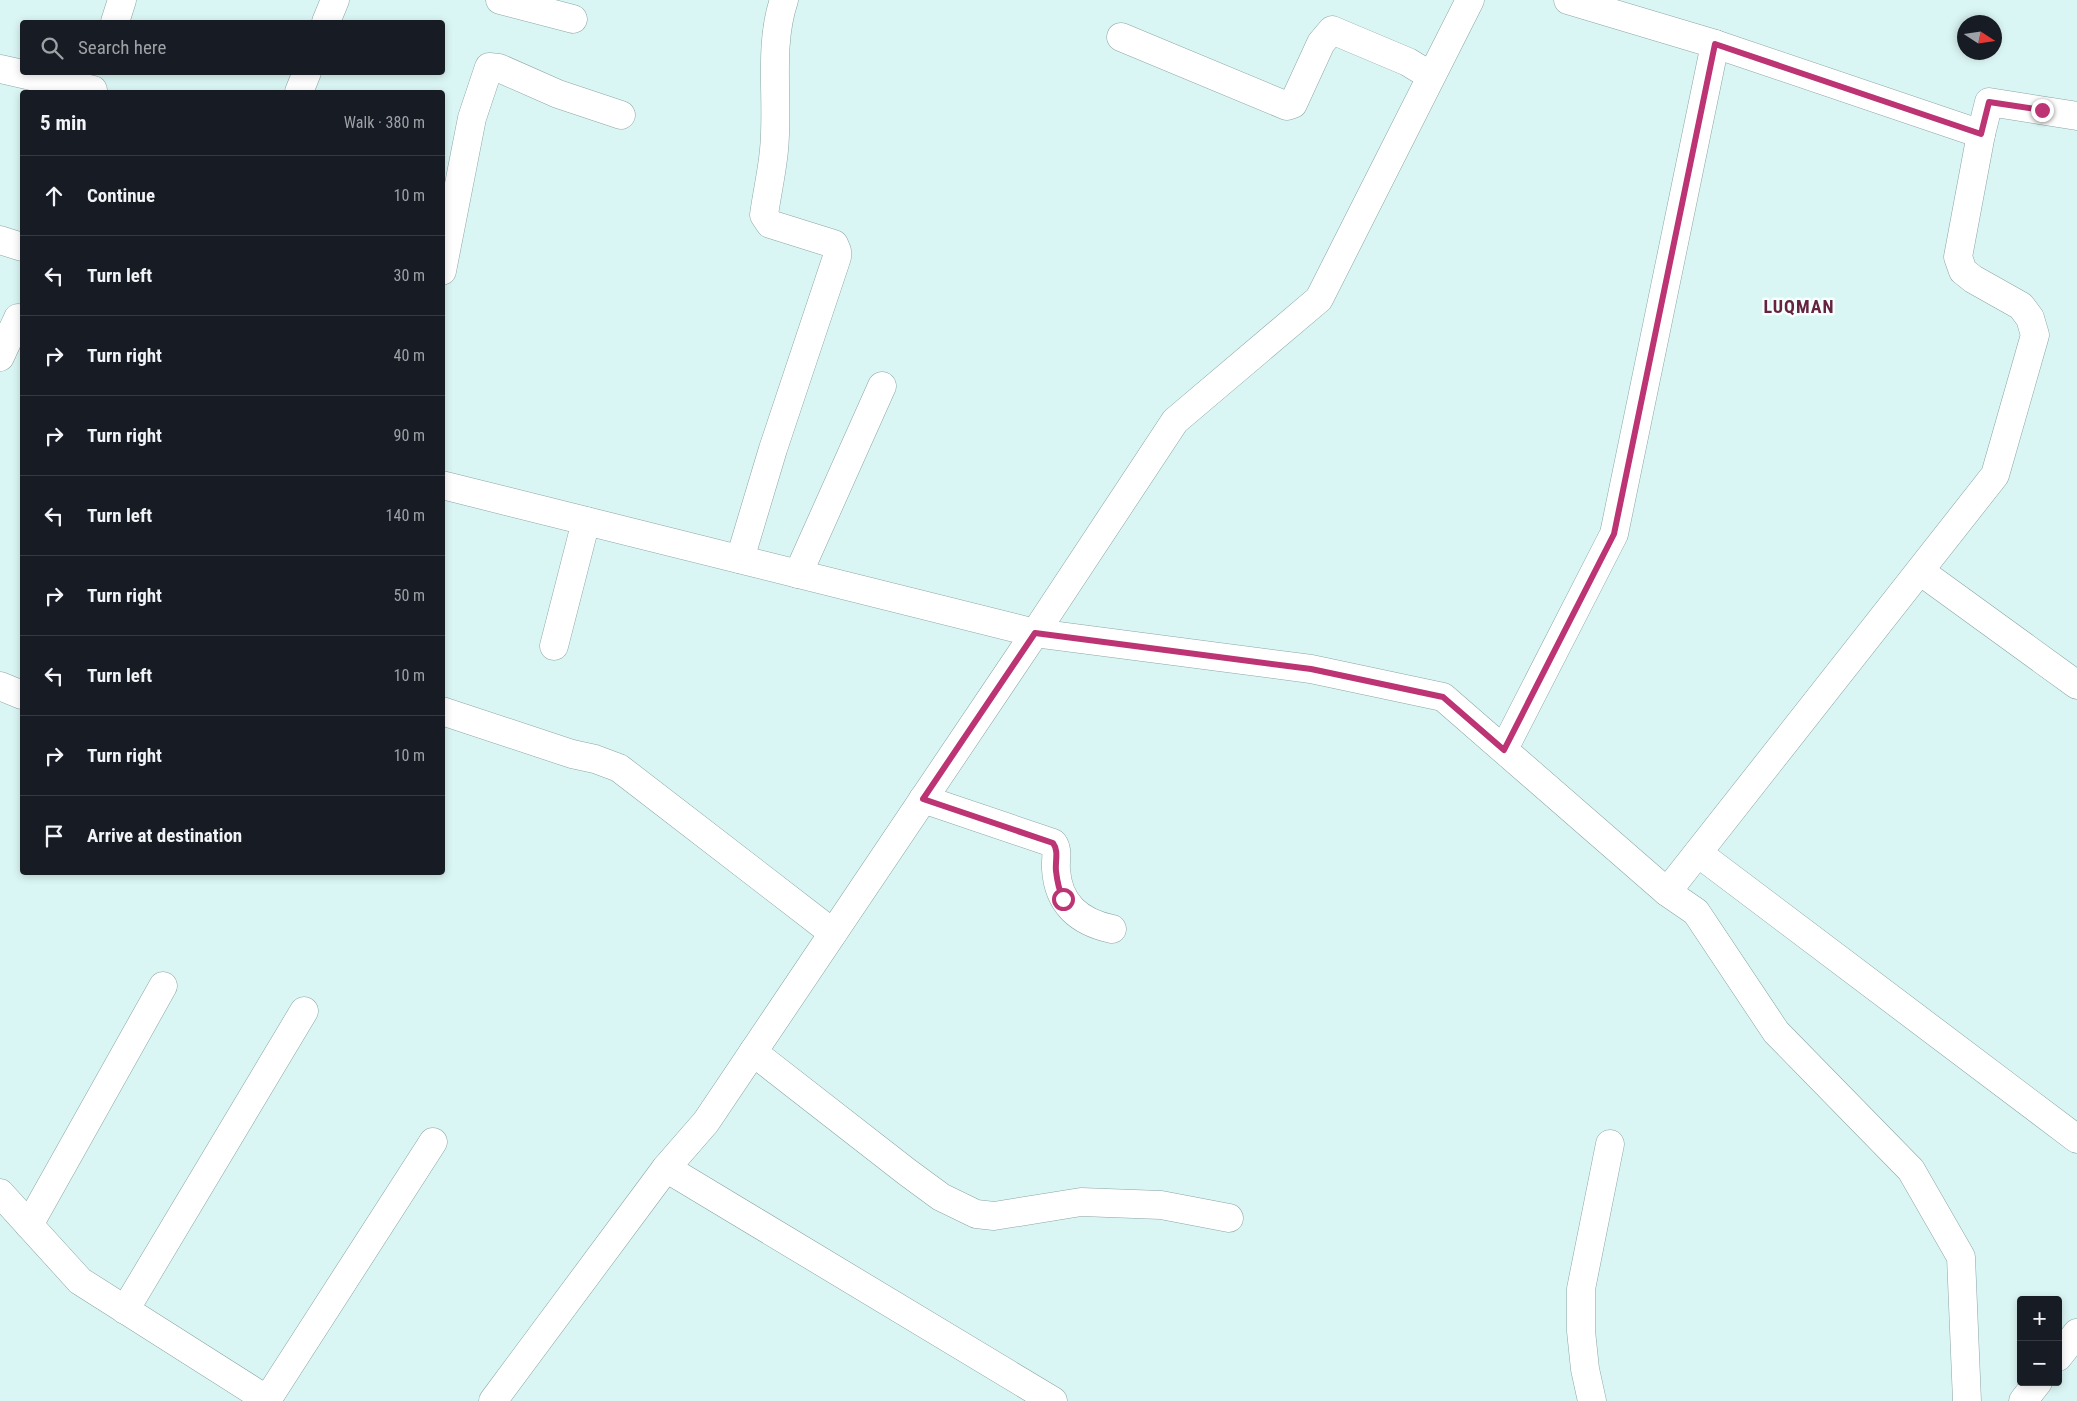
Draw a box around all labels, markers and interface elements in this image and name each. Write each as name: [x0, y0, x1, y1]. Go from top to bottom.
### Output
north arrow: [1957, 15, 2002, 60]
search box: [20, 20, 445, 75]
icon: search: [38, 34, 66, 62]
text: Search here: [78, 36, 166, 59]
route end: [2031, 99, 2054, 122]
text: 5 min: [40, 111, 87, 135]
text: Walk · 380 m: [344, 113, 425, 132]
icon: ahead: [40, 182, 68, 210]
text: Continue: [87, 184, 155, 207]
text: 10 m: [393, 186, 425, 205]
icon: left: [40, 262, 68, 290]
text: Turn left: [87, 264, 152, 287]
text: 30 m: [393, 266, 425, 285]
district label: LUQMAN: [1763, 296, 1835, 317]
icon: right: [40, 342, 68, 370]
text: Turn right: [87, 344, 162, 367]
text: 40 m: [393, 346, 425, 365]
icon: right: [40, 422, 68, 450]
text: Turn right: [87, 424, 162, 447]
text: 90 m: [393, 426, 425, 445]
icon: left: [40, 502, 68, 530]
text: Turn left: [87, 504, 152, 527]
text: 140 m: [386, 506, 425, 525]
icon: right: [40, 582, 68, 610]
text: Turn right: [87, 584, 162, 607]
text: 50 m: [393, 586, 425, 605]
icon: left: [40, 662, 68, 690]
text: Turn left: [87, 664, 152, 687]
text: 10 m: [393, 666, 425, 685]
icon: right: [40, 742, 68, 770]
text: Turn right: [87, 744, 162, 767]
text: 10 m: [393, 746, 425, 765]
icon: arrive: [40, 822, 68, 850]
text: Arrive at destination: [87, 824, 242, 847]
route start: [1052, 888, 1075, 911]
map controls: [2017, 1296, 2062, 1386]
button: +: [2017, 1296, 2062, 1341]
button: −: [2017, 1341, 2062, 1386]

